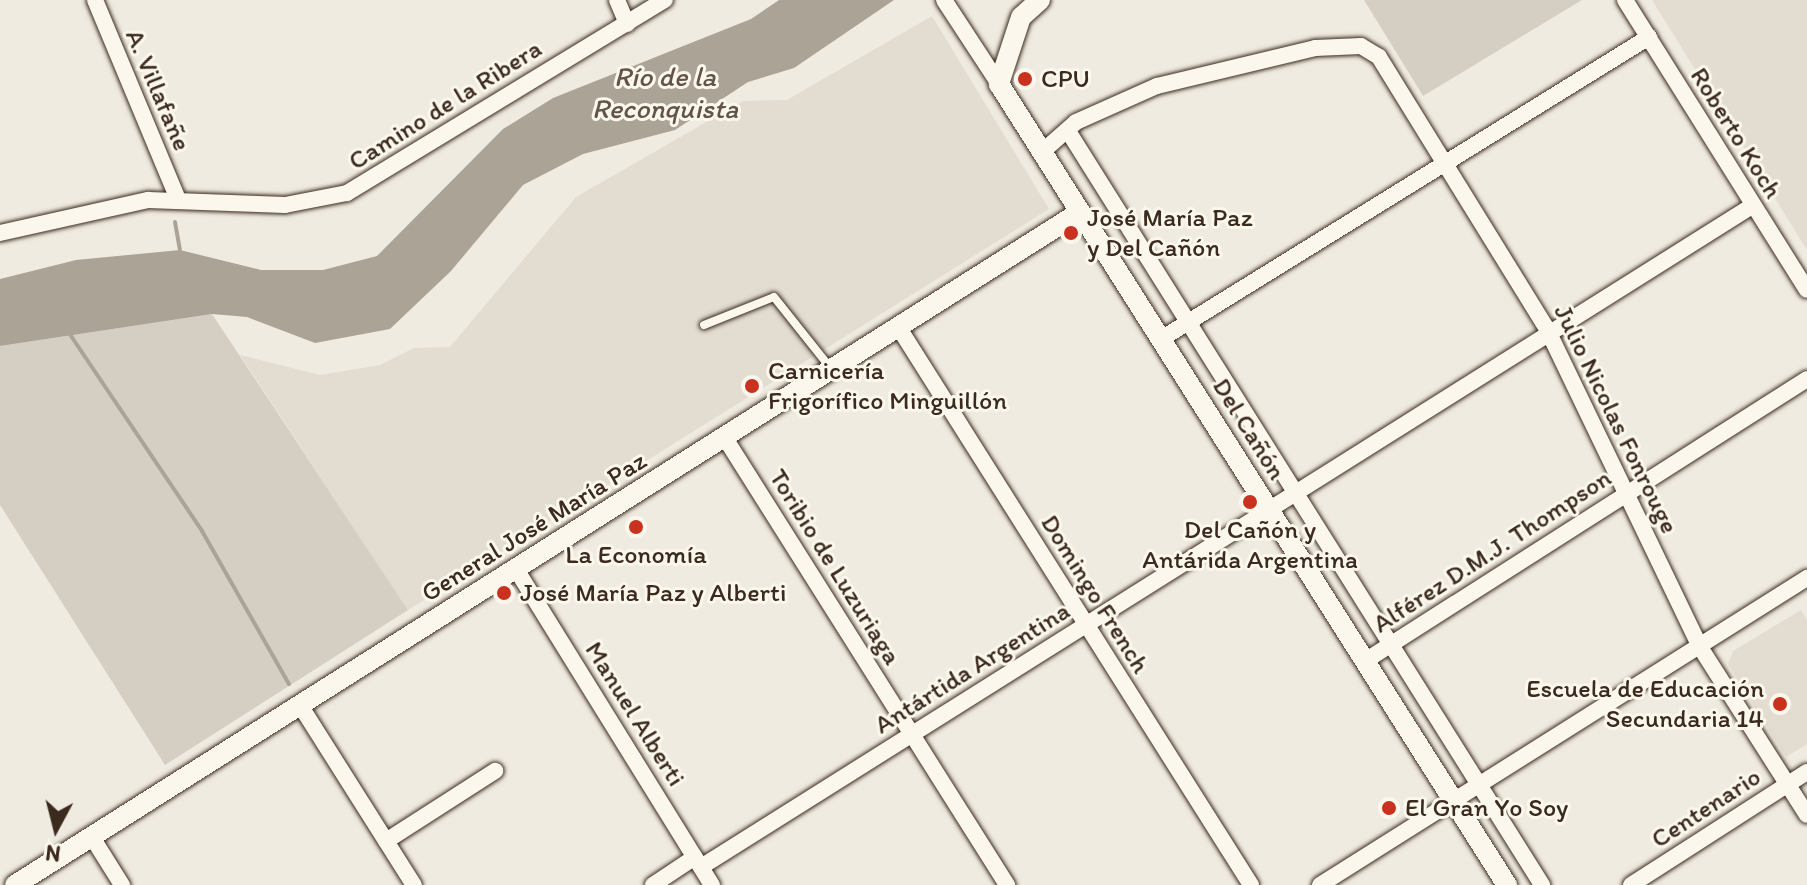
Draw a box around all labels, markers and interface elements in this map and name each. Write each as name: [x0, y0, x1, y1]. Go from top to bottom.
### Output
street label: A. Villafañe: [118, 25, 198, 155]
street label: Camino de la Ribera: [342, 33, 548, 177]
water label: Río de la Reconquista: [592, 59, 738, 125]
street label: Roberto Koch: [1683, 62, 1789, 204]
place label: CPU: [1041, 63, 1090, 95]
marker: CPU: [1016, 70, 1034, 88]
place label: José María Paz y Del Cañón: [1087, 202, 1252, 264]
marker: José María Paz y Del Cañón: [1062, 224, 1080, 242]
street label: Julio Nicolas Fonrouge: [1547, 299, 1685, 539]
place label: Carnicería Frigorífico Minguillón: [768, 355, 1007, 416]
street label: Del Cañón: [1205, 372, 1293, 486]
marker: Carnicería Frigorífico Minguillón: [743, 377, 761, 395]
street label: General José María Paz: [416, 445, 652, 609]
street label: Alférez D.M.J. Thompson: [1367, 462, 1617, 640]
street label: Toribio de Luzuriaga: [763, 464, 907, 670]
marker: Del Cañón y Antárida Argentina: [1241, 493, 1259, 511]
street label: Domingo French: [1034, 509, 1156, 679]
place label: Del Cañón y Antárida Argentina: [1142, 514, 1358, 576]
marker: La Economía: [627, 518, 645, 536]
place label: La Economía: [565, 539, 707, 571]
place label: José María Paz y Alberti: [520, 577, 785, 609]
marker: José María Paz y Alberti: [495, 584, 513, 602]
street label: Antártida Argentina: [868, 595, 1076, 741]
street label: Manuel Alberti: [578, 636, 692, 792]
place label: Escuela de Educación Secundaria 14: [1526, 673, 1764, 734]
marker: Escuela de Educación Secundaria 14: [1771, 695, 1789, 713]
street label: Centenario: [1645, 761, 1767, 855]
north arrow: [16, 789, 96, 869]
place label: El Gran Yo Soy: [1405, 792, 1566, 824]
marker: El Gran Yo Soy: [1380, 799, 1398, 817]
text: N: [44, 839, 62, 868]

